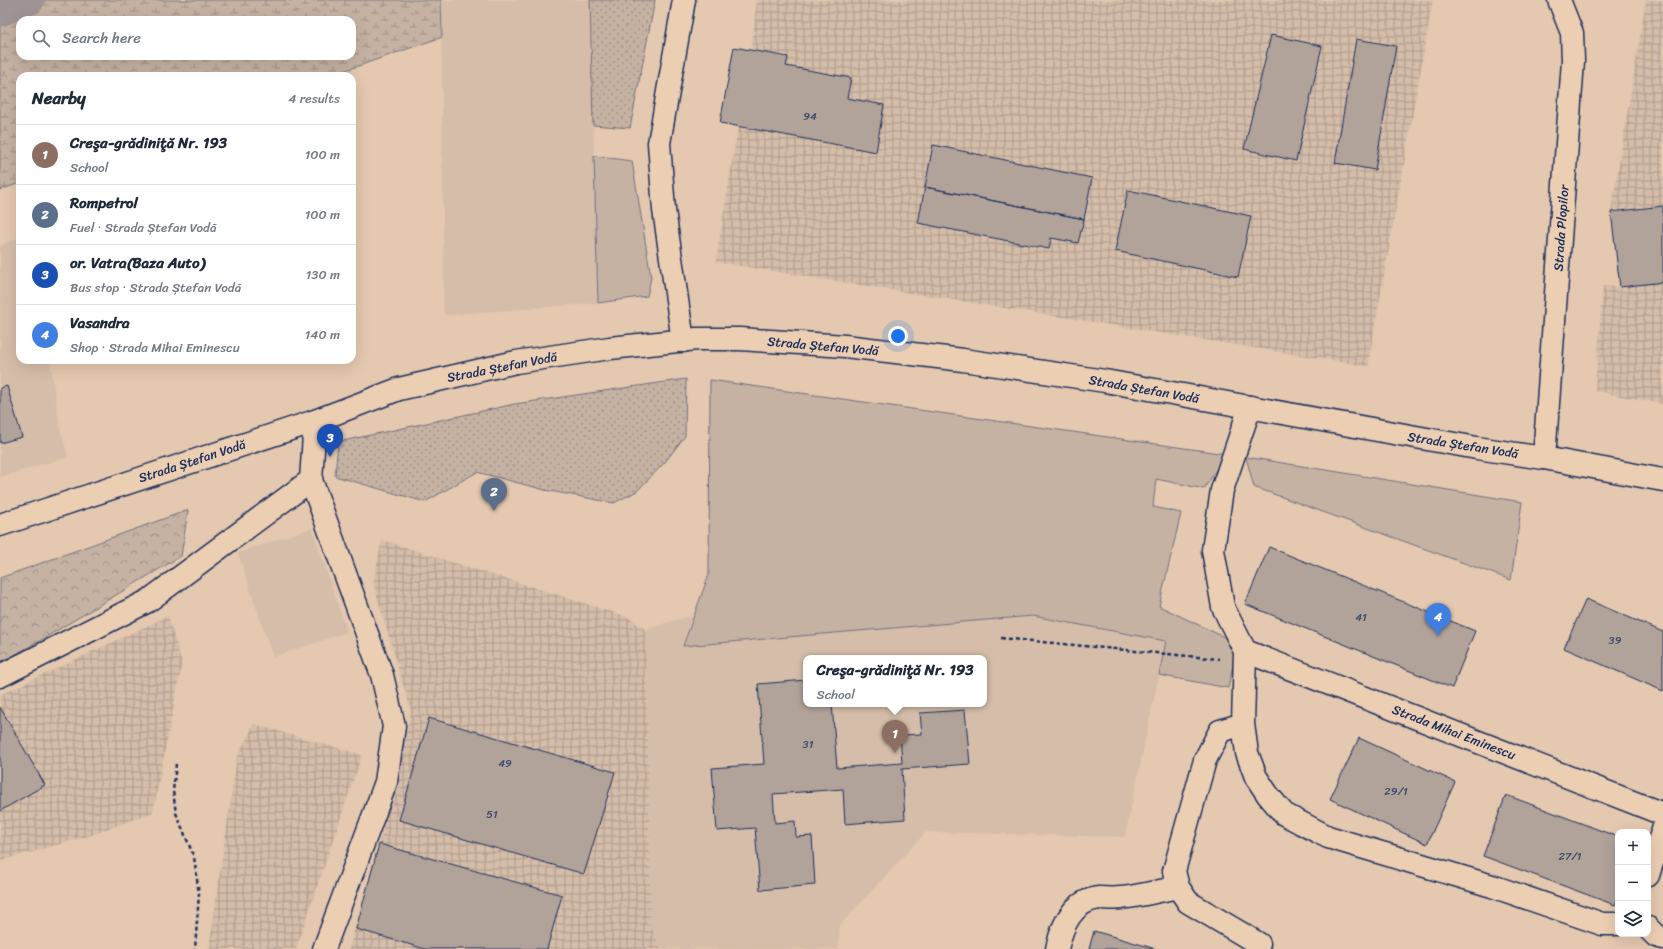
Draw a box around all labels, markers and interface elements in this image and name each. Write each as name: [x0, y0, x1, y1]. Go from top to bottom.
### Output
search box: [16, 16, 356, 60]
text: Search here: [62, 25, 141, 51]
icon: search: [30, 27, 52, 49]
text: Nearby: [32, 83, 86, 113]
text: 4 results: [288, 87, 340, 110]
house number: 94: [803, 107, 817, 126]
text: Creşa-grădiniţă Nr. 193: [70, 130, 227, 156]
text: 1: [42, 143, 48, 166]
text: 100 m: [305, 143, 340, 166]
text: School: [70, 156, 108, 179]
street label: Strada Plopilor: [1547, 183, 1576, 272]
text: Rompetrol: [70, 190, 138, 216]
text: 2: [41, 203, 49, 226]
text: 100 m: [305, 203, 340, 226]
text: Fuel · Strada Ștefan Vodă: [70, 216, 216, 239]
text: or. Vatra(Baza Auto): [70, 250, 205, 276]
text: 3: [41, 263, 49, 286]
text: 130 m: [306, 263, 340, 286]
text: Bus stop · Strada Ștefan Vodă: [70, 276, 241, 299]
text: Vasandra: [70, 310, 130, 336]
text: 4: [41, 323, 49, 346]
text: 140 m: [305, 323, 340, 346]
your location: [888, 326, 908, 346]
street label: Strada Ștefan Vodă: [766, 330, 880, 362]
text: Shop · Strada Mihai Eminescu: [70, 336, 240, 359]
street label: Strada Ștefan Vodă: [445, 345, 560, 389]
street label: Strada Ștefan Vodă: [1087, 368, 1201, 410]
pin: 3: [317, 424, 343, 457]
street label: Strada Ștefan Vodă: [1406, 425, 1520, 465]
street label: Strada Ștefan Vodă: [135, 433, 249, 489]
pin: 2: [481, 478, 507, 511]
pin: 4: [1425, 603, 1451, 636]
house number: 41: [1355, 608, 1367, 627]
house number: 39: [1609, 631, 1622, 650]
popup: [803, 655, 987, 707]
text: Creşa-grădiniţă Nr. 193: [817, 657, 973, 683]
text: School: [817, 683, 855, 706]
street label: Strada Mihai Eminescu: [1389, 698, 1519, 766]
pin: 1: [882, 720, 908, 753]
house number: 31: [803, 735, 814, 754]
house number: 49: [498, 754, 512, 773]
house number: 29/1: [1384, 782, 1408, 801]
house number: 51: [486, 805, 498, 824]
map controls: [1615, 829, 1651, 937]
button: +: [1615, 829, 1651, 865]
house number: 27/1: [1559, 847, 1582, 866]
button: −: [1615, 865, 1651, 901]
button: layers: [1615, 901, 1651, 937]

